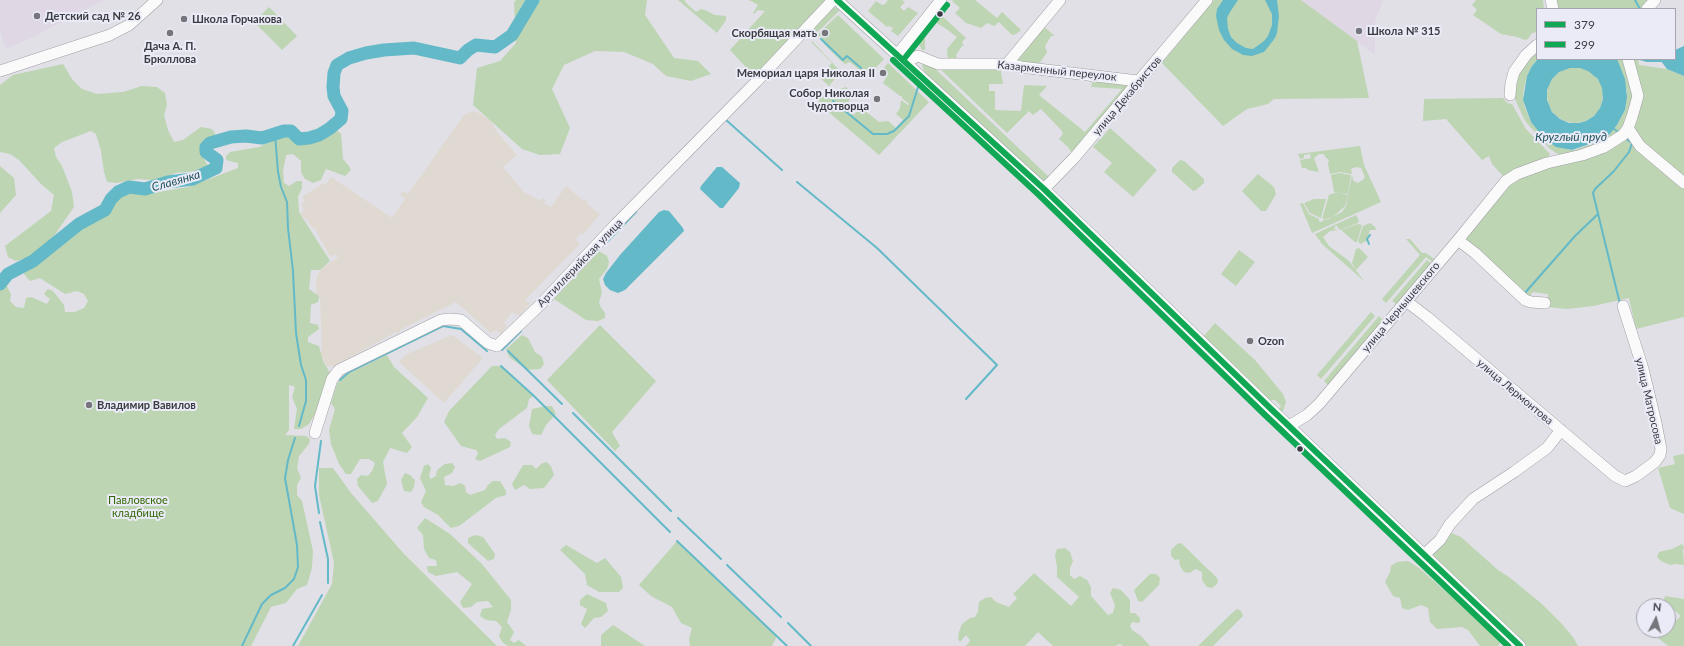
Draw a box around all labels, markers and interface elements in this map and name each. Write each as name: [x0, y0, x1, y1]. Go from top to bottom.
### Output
legend: [1536, 8, 1676, 60]
place label: Детский сад № 26: [45, 9, 141, 23]
unlabelled marker: [935, 9, 945, 19]
marker: Детский сад № 26: [32, 11, 42, 21]
place label: Школа Горчакова: [192, 12, 282, 26]
marker: Школа Горчакова: [179, 14, 189, 24]
text: 379: [1574, 17, 1595, 32]
place label: Школа № 315: [1367, 24, 1440, 38]
place label: Скорбящая мать: [732, 26, 817, 40]
marker: Школа № 315: [1354, 26, 1364, 36]
marker: Дача А. П. Брюллова: [165, 28, 175, 38]
marker: Скорбящая мать: [820, 28, 830, 38]
text: 299: [1574, 37, 1595, 52]
place label: Дача А. П. Брюллова: [144, 39, 196, 65]
street label: улица Декабристов: [1090, 54, 1164, 138]
street label: Казарменный переулок: [997, 58, 1117, 84]
place label: Мемориал царя Николая II: [737, 66, 875, 80]
marker: Мемориал царя Николая II: [878, 68, 888, 78]
place label: Собор Николая Чудотворца: [789, 86, 869, 112]
marker: Собор Николая Чудотворца: [872, 94, 882, 104]
water label: Круглый пруд: [1535, 130, 1607, 144]
water label: Славянка: [150, 167, 202, 195]
street label: Артиллерийская улица: [534, 216, 626, 310]
street label: улица Чернышевского: [1359, 259, 1443, 355]
place label: Ozon: [1258, 334, 1284, 348]
marker: Ozon: [1245, 336, 1255, 346]
street label: улица Лермонтова: [1474, 356, 1556, 428]
street label: улица Матросова: [1633, 356, 1665, 446]
place label: Владимир Вавилов: [97, 398, 196, 412]
marker: Владимир Вавилов: [84, 400, 94, 410]
unlabelled marker: [1295, 444, 1305, 454]
park label: Павловское кладбище: [108, 493, 168, 519]
north arrow: [1636, 598, 1676, 638]
text: N: [1652, 600, 1662, 613]

